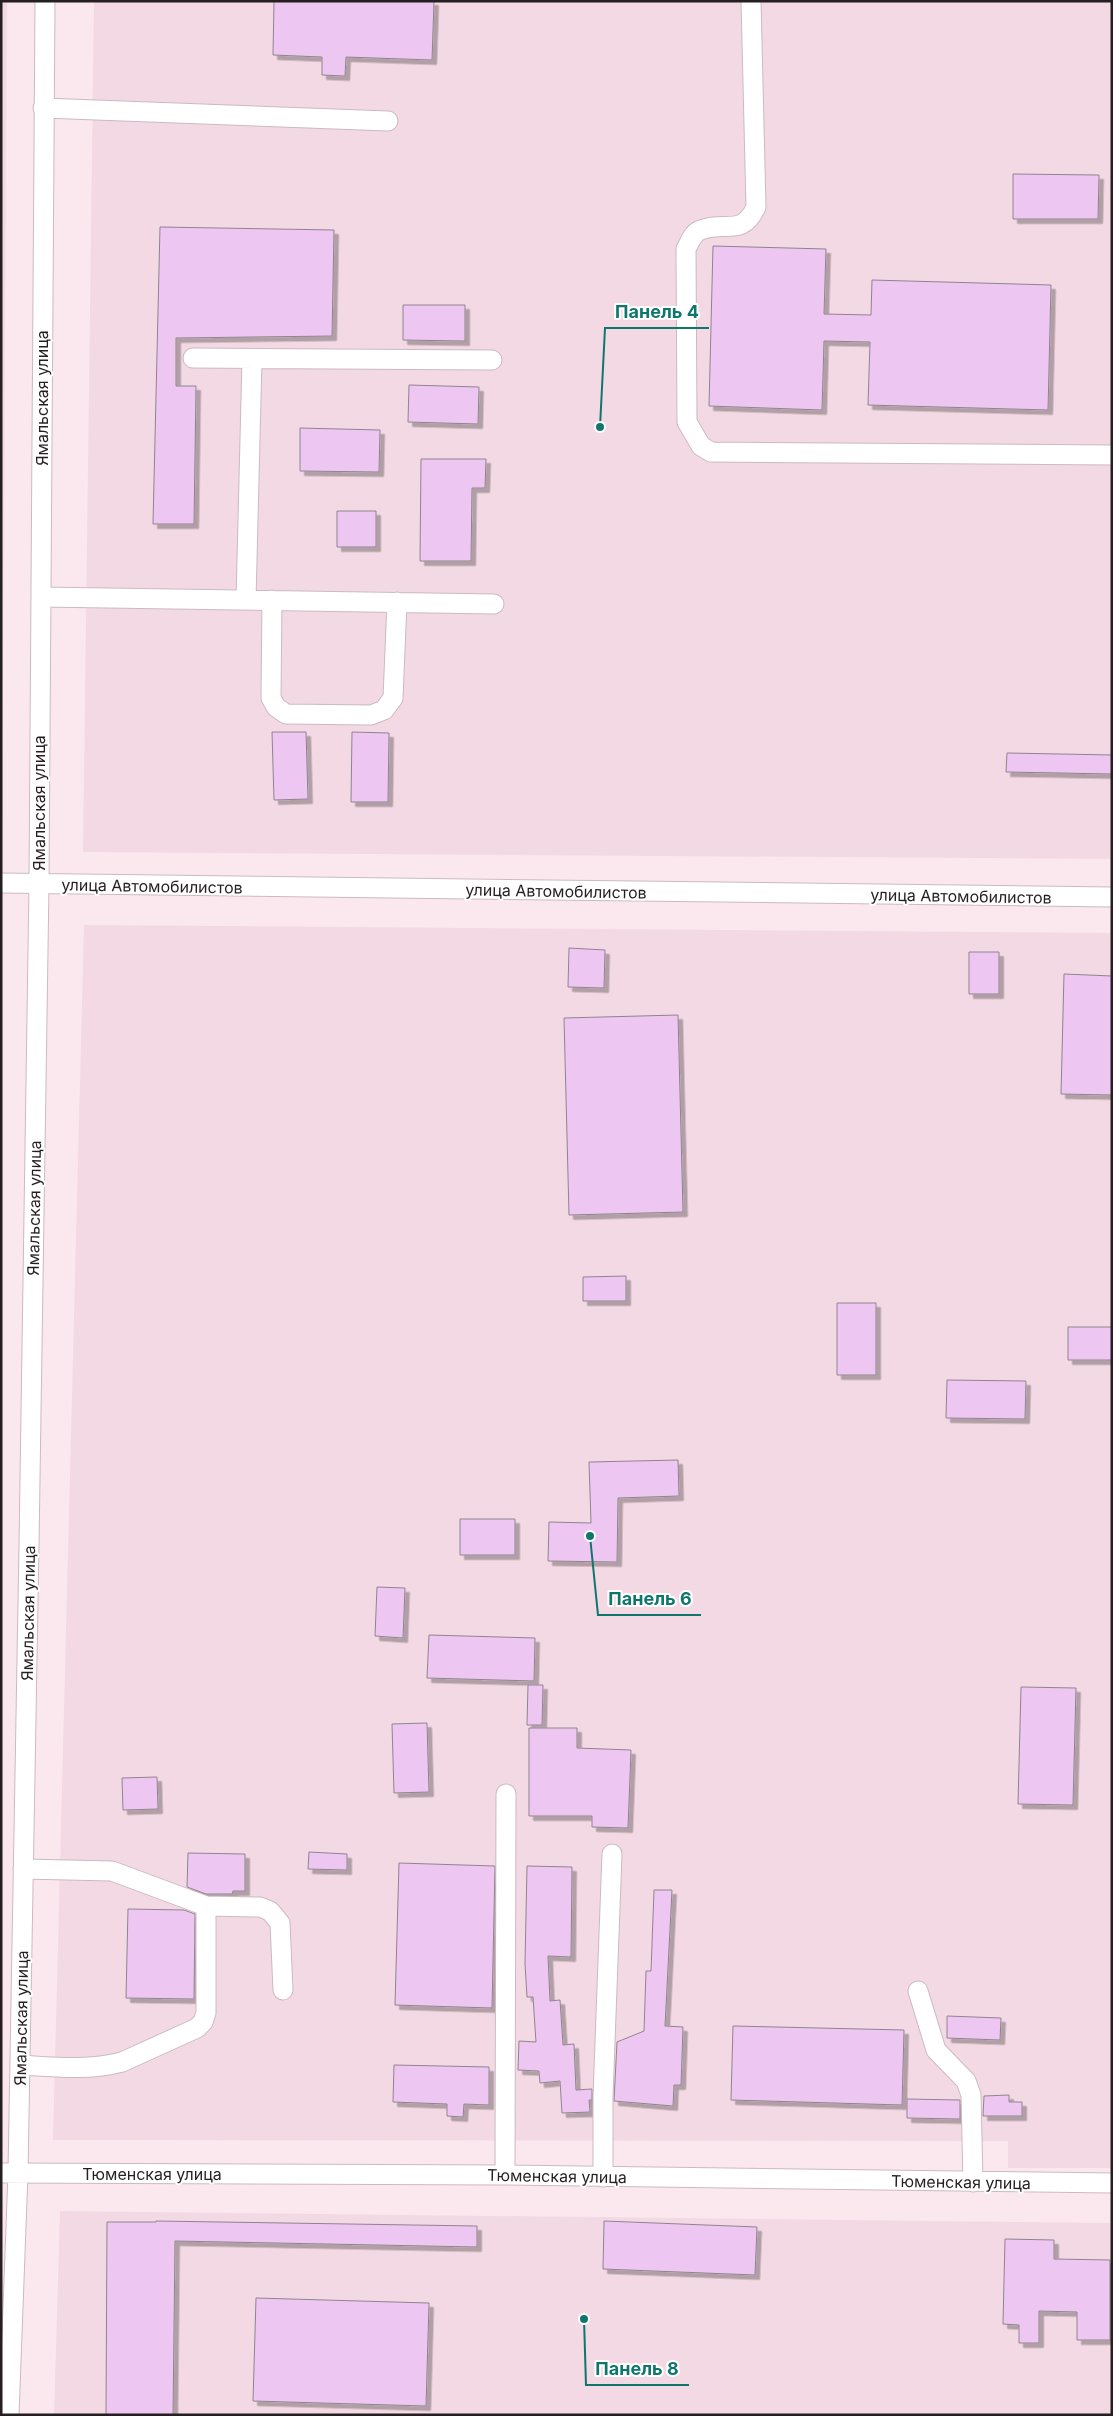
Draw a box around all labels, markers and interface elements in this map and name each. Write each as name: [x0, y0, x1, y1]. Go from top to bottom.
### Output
callout: Панель 4: [605, 295, 709, 328]
text: Панель 4: [615, 301, 699, 322]
street label: Ямальская улица: [32, 330, 52, 466]
street label: Ямальская улица: [29, 735, 49, 871]
street label: улица Автомобилистов: [61, 874, 243, 898]
street label: улица Автомобилистов: [465, 879, 647, 903]
street label: улица Автомобилистов: [870, 884, 1052, 908]
street label: Ямальская улица: [23, 1140, 45, 1276]
street label: Ямальская улица: [17, 1545, 39, 1681]
callout: Панель 6: [598, 1582, 701, 1615]
text: Панель 6: [608, 1588, 692, 1609]
street label: Ямальская улица: [10, 1950, 32, 2086]
street label: Тюменская улица: [82, 2164, 222, 2184]
street label: Тюменская улица: [487, 2165, 627, 2187]
street label: Тюменская улица: [891, 2171, 1031, 2193]
callout: Панель 8: [586, 2352, 689, 2385]
text: Панель 8: [595, 2358, 679, 2379]

